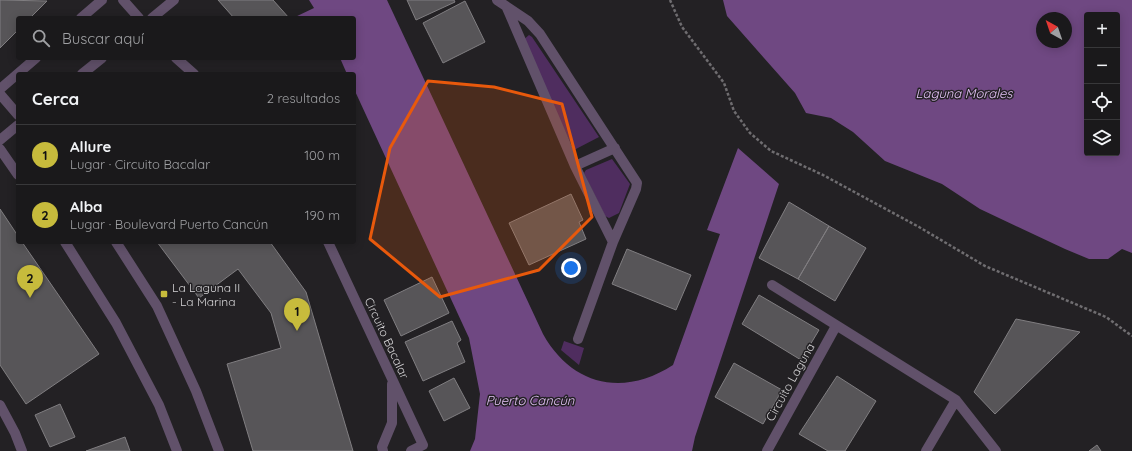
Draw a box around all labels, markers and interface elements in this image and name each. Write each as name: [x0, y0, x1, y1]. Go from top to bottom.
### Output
north arrow: [1036, 12, 1072, 48]
map controls: [1084, 12, 1120, 156]
button: +: [1084, 12, 1120, 48]
search box: [16, 16, 356, 60]
icon: search: [30, 27, 52, 49]
text: Buscar aquí: [62, 29, 144, 48]
button: −: [1084, 48, 1120, 84]
button: locate: [1084, 84, 1120, 120]
water label: Laguna Morales: [916, 85, 1013, 101]
text: Cerca: [32, 88, 79, 109]
text: 2 resultados: [267, 90, 340, 106]
button: layers: [1084, 120, 1120, 156]
text: Allure: [70, 137, 111, 156]
text: 1: [42, 147, 48, 163]
text: 100 m: [304, 147, 340, 163]
text: Lugar · Circuito Bacalar: [70, 156, 210, 172]
text: Alba: [70, 197, 102, 216]
text: 2: [41, 207, 49, 223]
text: 190 m: [305, 207, 340, 223]
text: Lugar · Boulevard Puerto Cancún: [70, 216, 268, 232]
your location: [561, 258, 581, 278]
pin: 2: [17, 265, 43, 298]
place label: La Laguna II - La Marina: [172, 280, 240, 309]
marker: La Laguna II - La Marina: [159, 289, 169, 299]
street label: Circuito Bacalar: [362, 295, 413, 381]
pin: 1: [284, 298, 310, 331]
street label: Circuito Laguna: [762, 340, 818, 424]
water label: Puerto Cancún: [486, 392, 575, 408]

